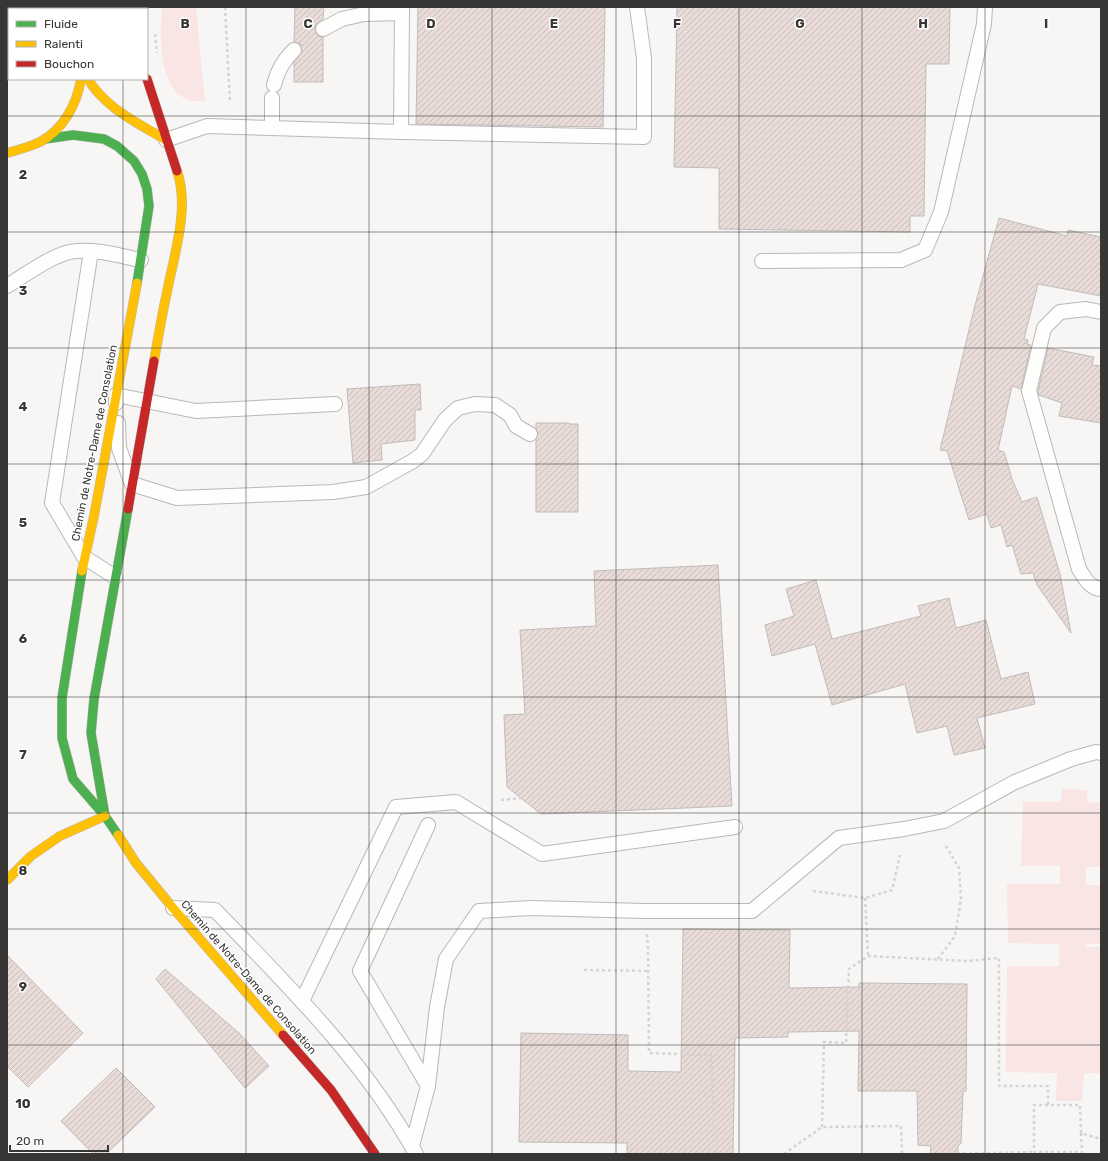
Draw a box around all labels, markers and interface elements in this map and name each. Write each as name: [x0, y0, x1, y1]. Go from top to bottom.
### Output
legend: [8, 8, 148, 80]
text: B: [180, 16, 190, 31]
text: C: [303, 16, 313, 31]
text: D: [426, 16, 436, 31]
text: E: [550, 16, 558, 31]
text: F: [673, 16, 681, 31]
text: G: [795, 16, 805, 31]
text: H: [918, 16, 928, 31]
text: I: [1044, 16, 1048, 31]
text: Fluide: [44, 17, 78, 31]
text: Ralenti: [44, 37, 83, 51]
text: Bouchon: [44, 57, 94, 71]
text: 2: [19, 167, 27, 182]
text: 3: [19, 283, 28, 298]
street label: Chemin de Notre-Dame de Consolation: [69, 344, 120, 542]
text: 4: [19, 399, 28, 414]
text: 5: [19, 515, 27, 530]
text: 6: [19, 631, 28, 646]
text: 7: [19, 747, 27, 762]
text: 8: [19, 863, 28, 878]
street label: Chemin de Notre-Dame de Consolation: [178, 898, 319, 1057]
text: 9: [19, 979, 27, 994]
text: 10: [15, 1096, 31, 1111]
scale bar: [10, 1127, 108, 1153]
text: 20 m: [16, 1134, 44, 1148]

